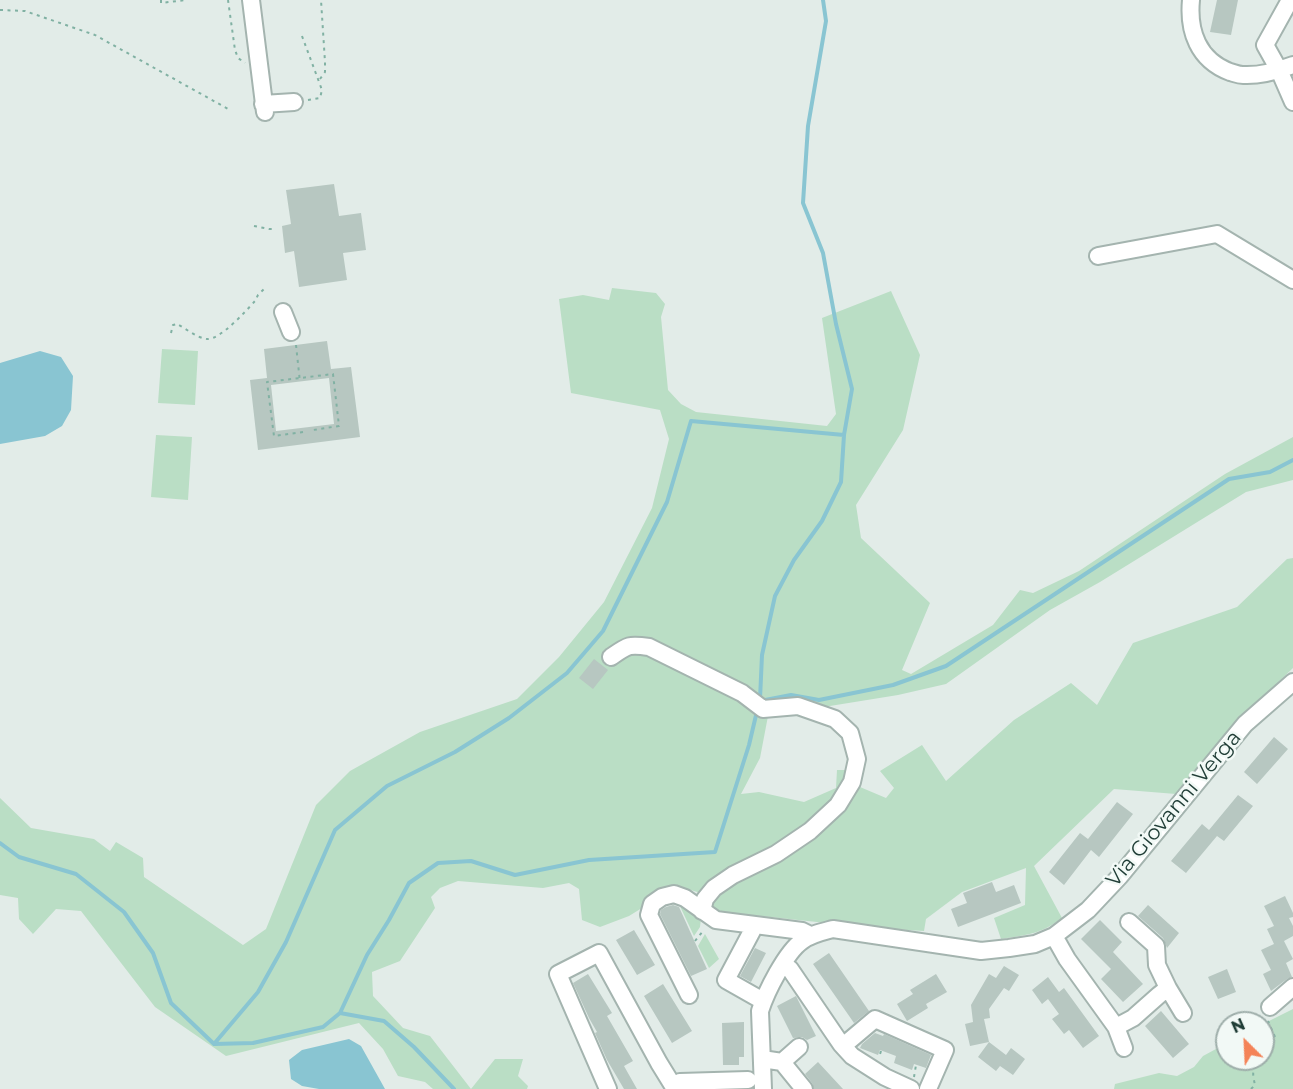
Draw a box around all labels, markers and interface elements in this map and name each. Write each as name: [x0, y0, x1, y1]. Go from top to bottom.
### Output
street label: Via Giovanni Verga: [1101, 726, 1247, 892]
north arrow: [1215, 1011, 1275, 1071]
text: N: [1229, 1015, 1248, 1037]

